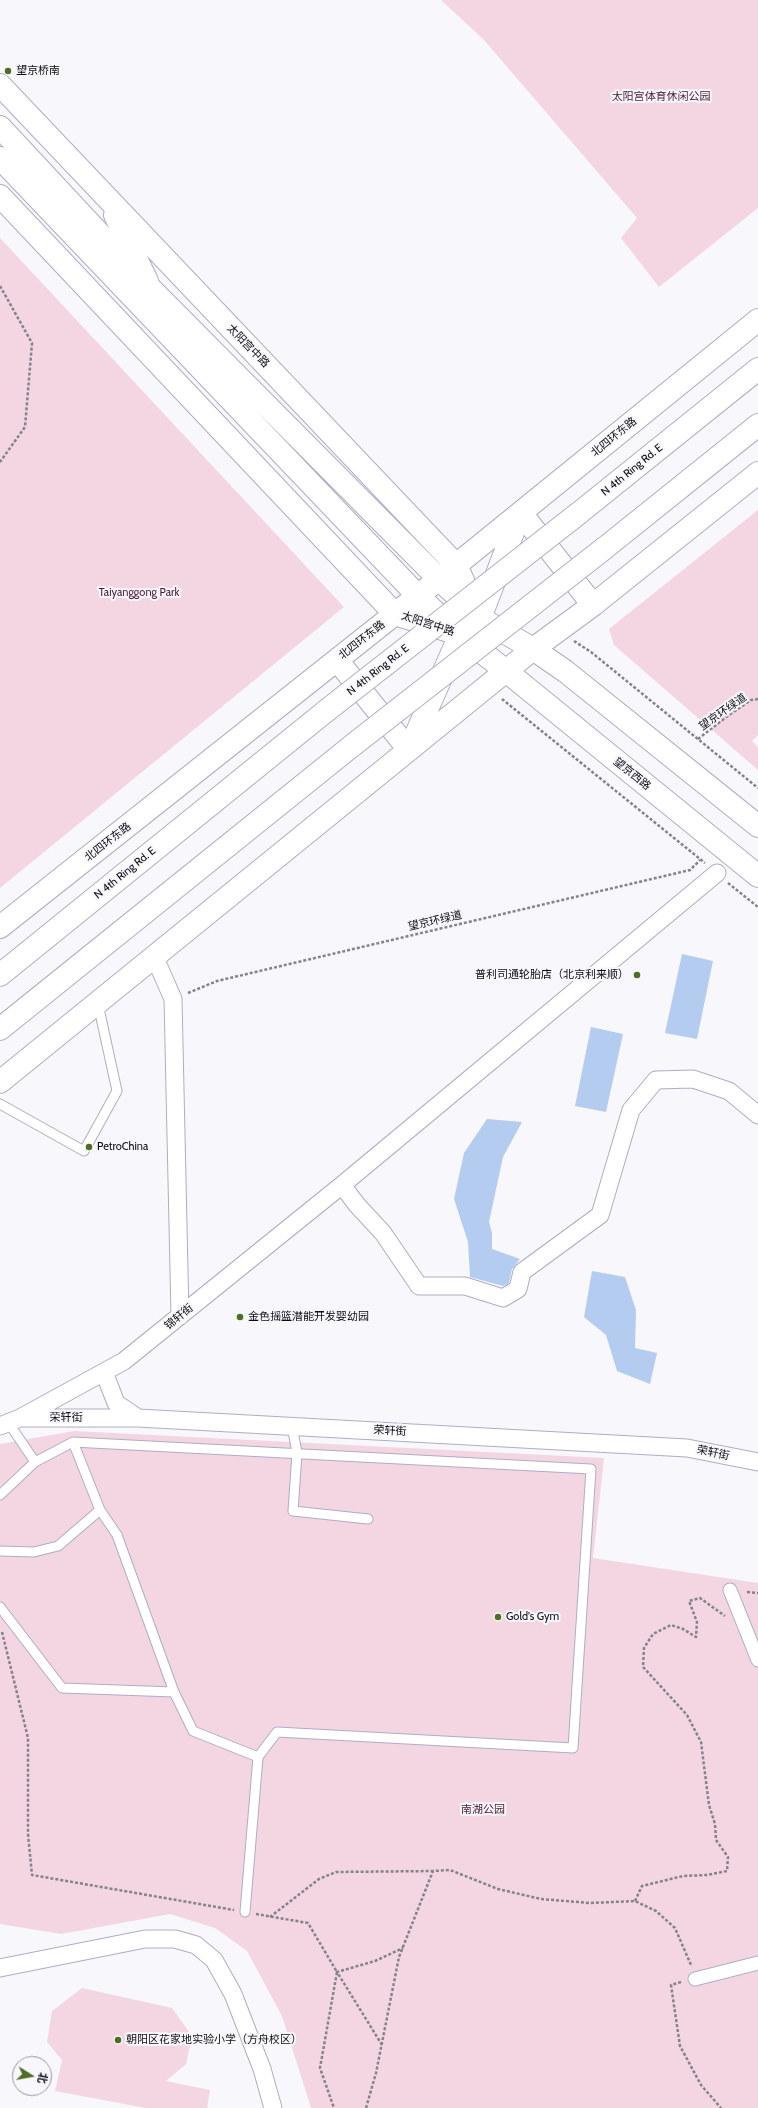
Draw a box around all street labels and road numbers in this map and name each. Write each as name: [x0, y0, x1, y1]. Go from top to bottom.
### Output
street label: 太阳宫中路: [224, 322, 272, 370]
street label: 北四环东路: [588, 415, 640, 459]
street label: N 4th Ring Rd. E: [599, 441, 665, 499]
street label: 太阳宫中路: [400, 609, 456, 639]
street label: 北四环东路: [336, 618, 388, 662]
street label: N 4th Ring Rd. E: [344, 642, 412, 698]
street label: 望京环绿道: [697, 691, 749, 733]
street label: 望京西路: [611, 755, 653, 793]
street label: 北四环东路: [82, 820, 134, 864]
street label: N 4th Ring Rd. E: [92, 844, 158, 902]
street label: 望京环绿道: [407, 908, 463, 934]
street label: 锦轩街: [162, 1301, 196, 1333]
street label: 荣轩街: [50, 1411, 82, 1425]
street label: 荣轩街: [373, 1424, 407, 1438]
street label: 荣轩街: [695, 1443, 731, 1463]

